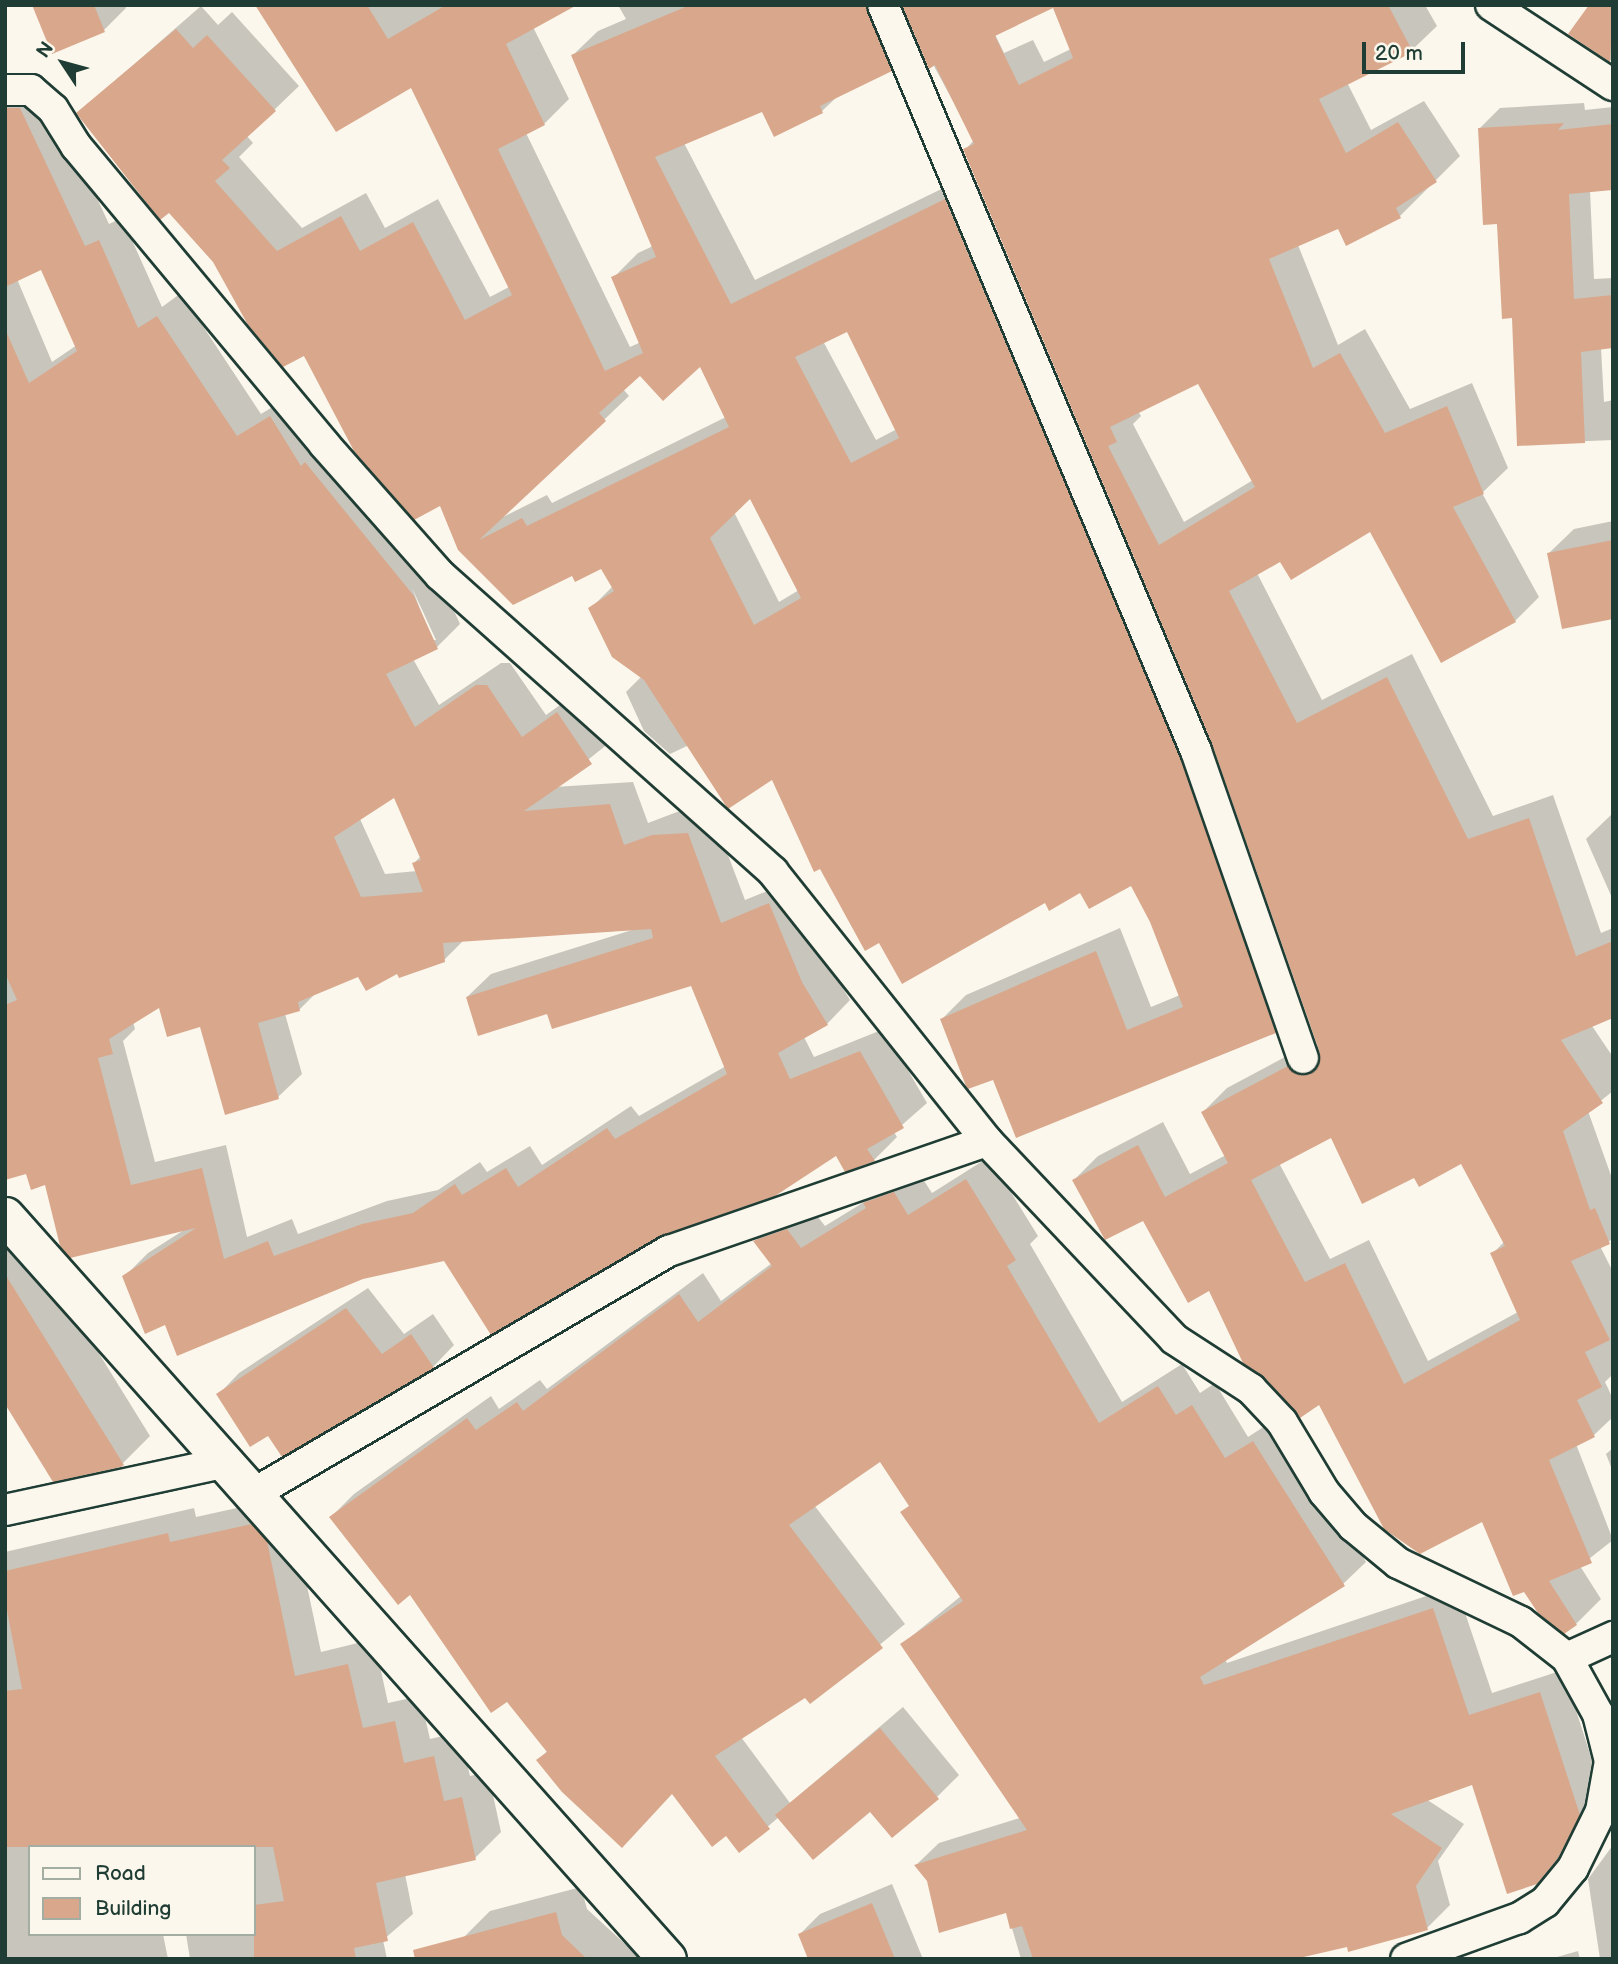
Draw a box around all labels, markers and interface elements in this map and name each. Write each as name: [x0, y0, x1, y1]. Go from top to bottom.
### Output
north arrow: [28, 28, 98, 98]
scale bar: [1366, 28, 1469, 72]
text: N: [32, 38, 59, 63]
text: 20 m: [1375, 41, 1423, 66]
legend: [28, 1845, 256, 1936]
text: Road: [95, 1861, 146, 1886]
text: Building: [95, 1896, 171, 1921]

